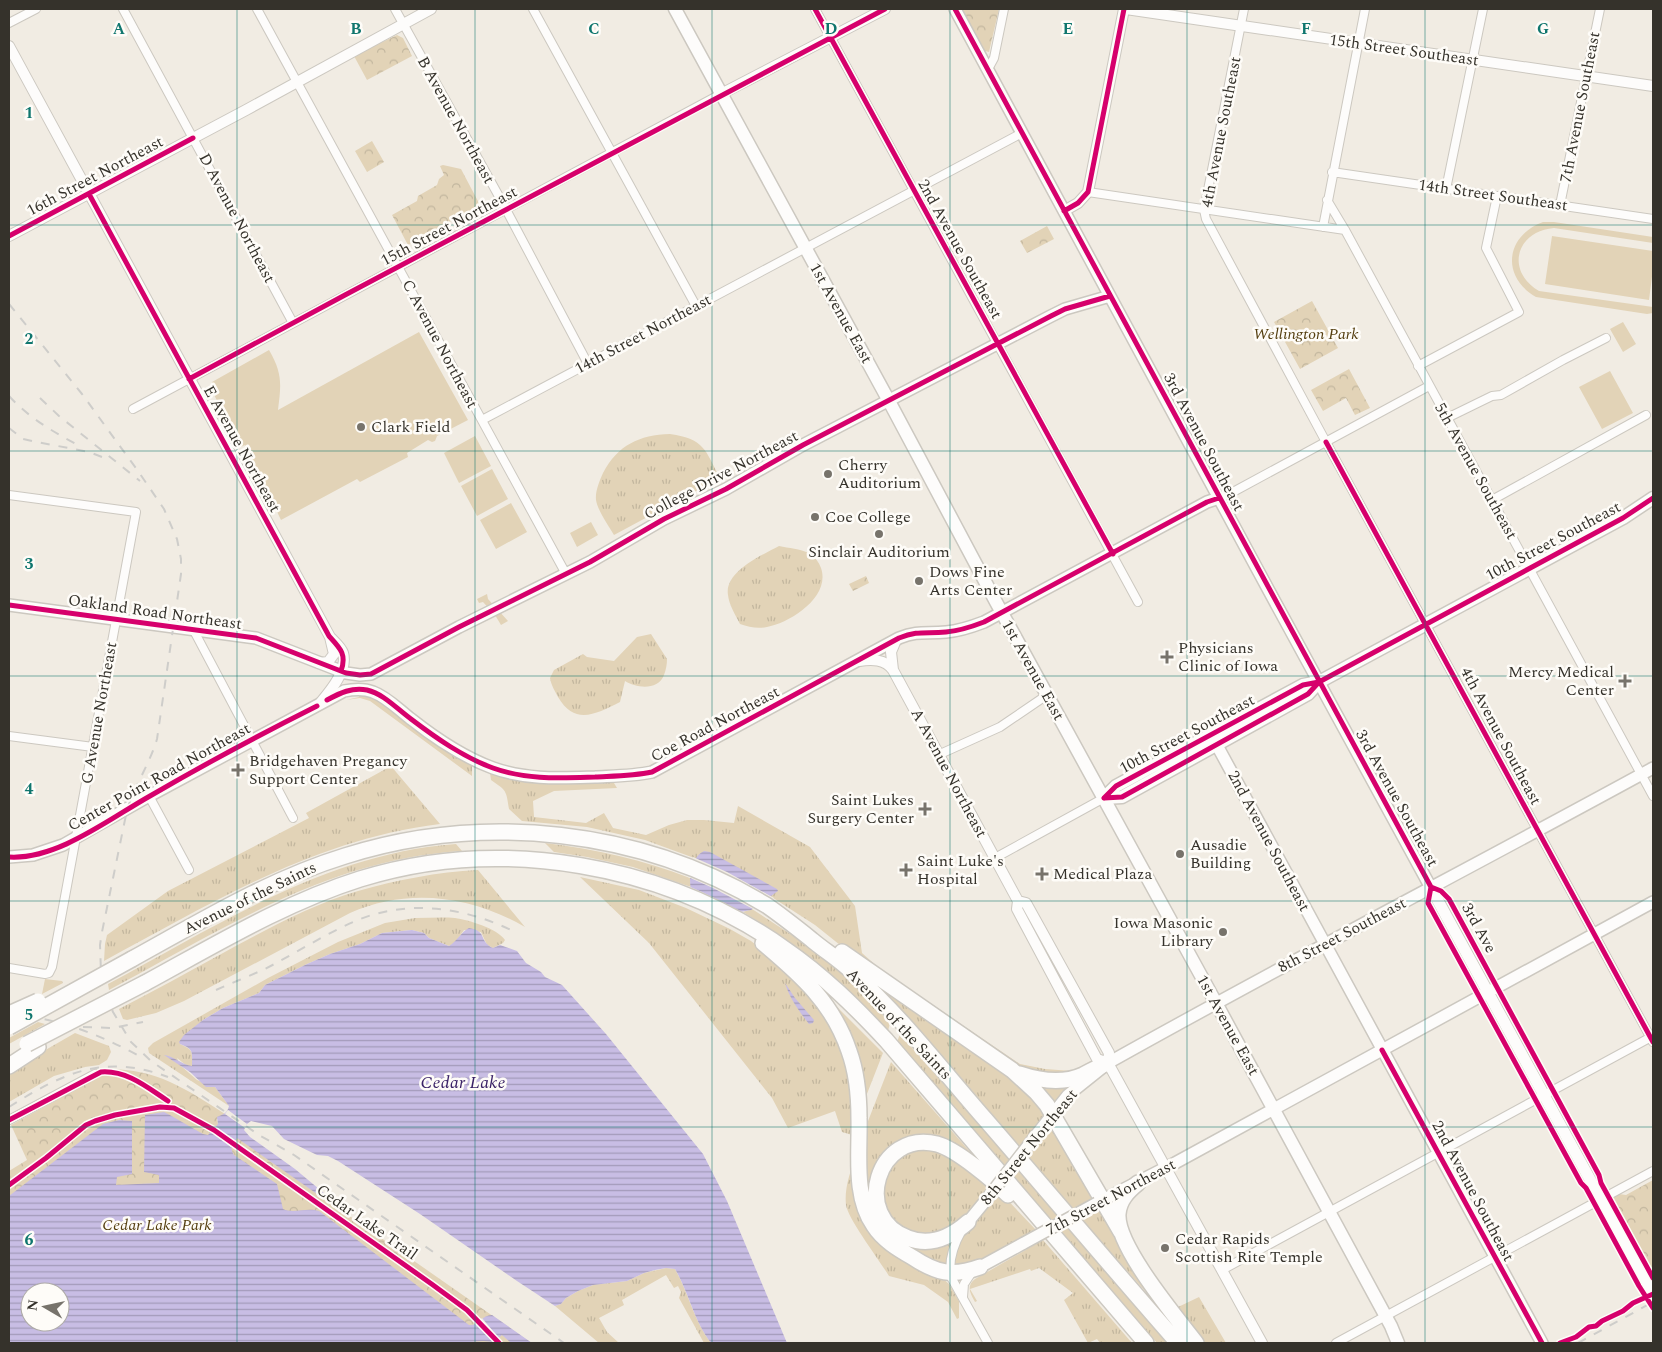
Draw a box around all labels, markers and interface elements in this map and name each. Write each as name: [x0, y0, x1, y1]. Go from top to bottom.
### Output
text: A: [113, 17, 126, 41]
text: B: [350, 17, 362, 41]
text: C: [588, 17, 600, 41]
text: D: [825, 17, 838, 41]
text: E: [1063, 17, 1073, 41]
text: F: [1301, 17, 1311, 41]
text: G: [1537, 17, 1549, 41]
street label: 15th Street Southeast: [1328, 28, 1480, 72]
street label: 7th Avenue Southeast: [1554, 29, 1606, 185]
street label: B Avenue Northeast: [411, 52, 501, 188]
street label: 4th Avenue Southeast: [1195, 54, 1247, 210]
text: 1: [25, 101, 33, 125]
street label: 16th Street Northeast: [22, 130, 168, 222]
street label: D Avenue Northeast: [193, 149, 282, 288]
street label: 14th Street Southeast: [1417, 173, 1569, 217]
street label: 2nd Avenue Southeast: [912, 175, 1009, 324]
street label: 15th Street Northeast: [376, 180, 522, 272]
street label: 1st Avenue East: [803, 258, 879, 368]
street label: C Avenue Northeast: [396, 275, 484, 413]
street label: 14th Street Northeast: [570, 288, 716, 380]
park label: Wellington Park: [1253, 322, 1359, 346]
text: 2: [25, 327, 34, 351]
street label: 3rd Avenue Southeast: [1157, 369, 1251, 516]
street label: E Avenue Northeast: [197, 381, 287, 517]
street label: 5th Avenue Southeast: [1428, 398, 1524, 544]
place label: Clark Field: [371, 415, 451, 439]
marker: Clark Field: [355, 421, 367, 433]
street label: College Drive Northeast: [640, 424, 803, 526]
place label: Cherry Auditorium: [838, 453, 921, 495]
marker: Cherry Auditorium: [822, 468, 834, 480]
street label: 10th Street Southeast: [1481, 495, 1625, 587]
place label: Coe College: [825, 505, 911, 529]
marker: Coe College: [809, 511, 821, 523]
marker: Sinclair Auditorium: [873, 528, 885, 540]
place label: Sinclair Auditorium: [808, 540, 950, 564]
text: 3: [25, 552, 34, 576]
place label: Dows Fine Arts Center: [929, 560, 1012, 602]
marker: Dows Fine Arts Center: [913, 575, 925, 587]
street label: Oakland Road Northeast: [67, 588, 244, 636]
street label: 1st Avenue East: [995, 615, 1071, 725]
place label: Physicians Clinic of Iowa: [1178, 636, 1278, 678]
street label: G Avenue Northeast: [75, 640, 123, 786]
marker: Physicians Clinic of Iowa: [1160, 650, 1174, 664]
place label: Mercy Medical Center: [1508, 660, 1614, 702]
street label: 4th Avenue Southeast: [1454, 663, 1548, 810]
marker: Mercy Medical Center: [1618, 674, 1632, 688]
street label: Coe Road Northeast: [646, 680, 784, 768]
street label: 10th Street Southeast: [1115, 688, 1259, 780]
street label: A Avenue Northeast: [905, 704, 993, 842]
street label: Center Point Road Northeast: [63, 716, 255, 837]
street label: 3rd Avenue Southeast: [1349, 725, 1445, 871]
place label: Bridgehaven Pregancy Support Center: [249, 749, 408, 791]
marker: Bridgehaven Pregancy Support Center: [231, 763, 245, 777]
street label: 2nd Avenue Southeast: [1222, 766, 1316, 916]
text: 4: [25, 777, 34, 801]
place label: Saint Lukes Surgery Center: [807, 788, 914, 830]
marker: Saint Lukes Surgery Center: [918, 802, 932, 816]
place label: Ausadie Building: [1190, 833, 1251, 875]
marker: Ausadie Building: [1174, 848, 1186, 860]
place label: Saint Luke's Hospital: [917, 849, 1004, 891]
street label: Avenue of the Saints: [179, 855, 321, 941]
place label: Medical Plaza: [1053, 862, 1152, 886]
marker: Saint Luke's Hospital: [899, 863, 913, 877]
marker: Medical Plaza: [1035, 867, 1049, 881]
street label: 8th Street Southeast: [1273, 891, 1411, 979]
street label: 3rd Ave: [1455, 899, 1503, 957]
place label: Iowa Masonic Library: [1114, 911, 1214, 953]
marker: Iowa Masonic Library: [1217, 926, 1229, 938]
street label: Avenue of the Saints: [841, 963, 957, 1085]
street label: 1st Avenue East: [1190, 970, 1266, 1080]
text: 5: [25, 1003, 33, 1027]
water label: Cedar Lake: [421, 1069, 505, 1096]
street label: 8th Street Northeast: [974, 1083, 1084, 1210]
street label: 2nd Avenue Southeast: [1426, 1116, 1520, 1266]
street label: 7th Street Northeast: [1042, 1152, 1180, 1241]
street label: Cedar Lake Trail: [311, 1178, 423, 1266]
park label: Cedar Lake Park: [102, 1213, 212, 1237]
place label: Cedar Rapids Scottish Rite Temple: [1175, 1227, 1323, 1269]
text: 6: [25, 1228, 34, 1252]
marker: Cedar Rapids Scottish Rite Temple: [1159, 1242, 1171, 1254]
north arrow: [20, 1282, 70, 1332]
text: N: [21, 1298, 44, 1312]

